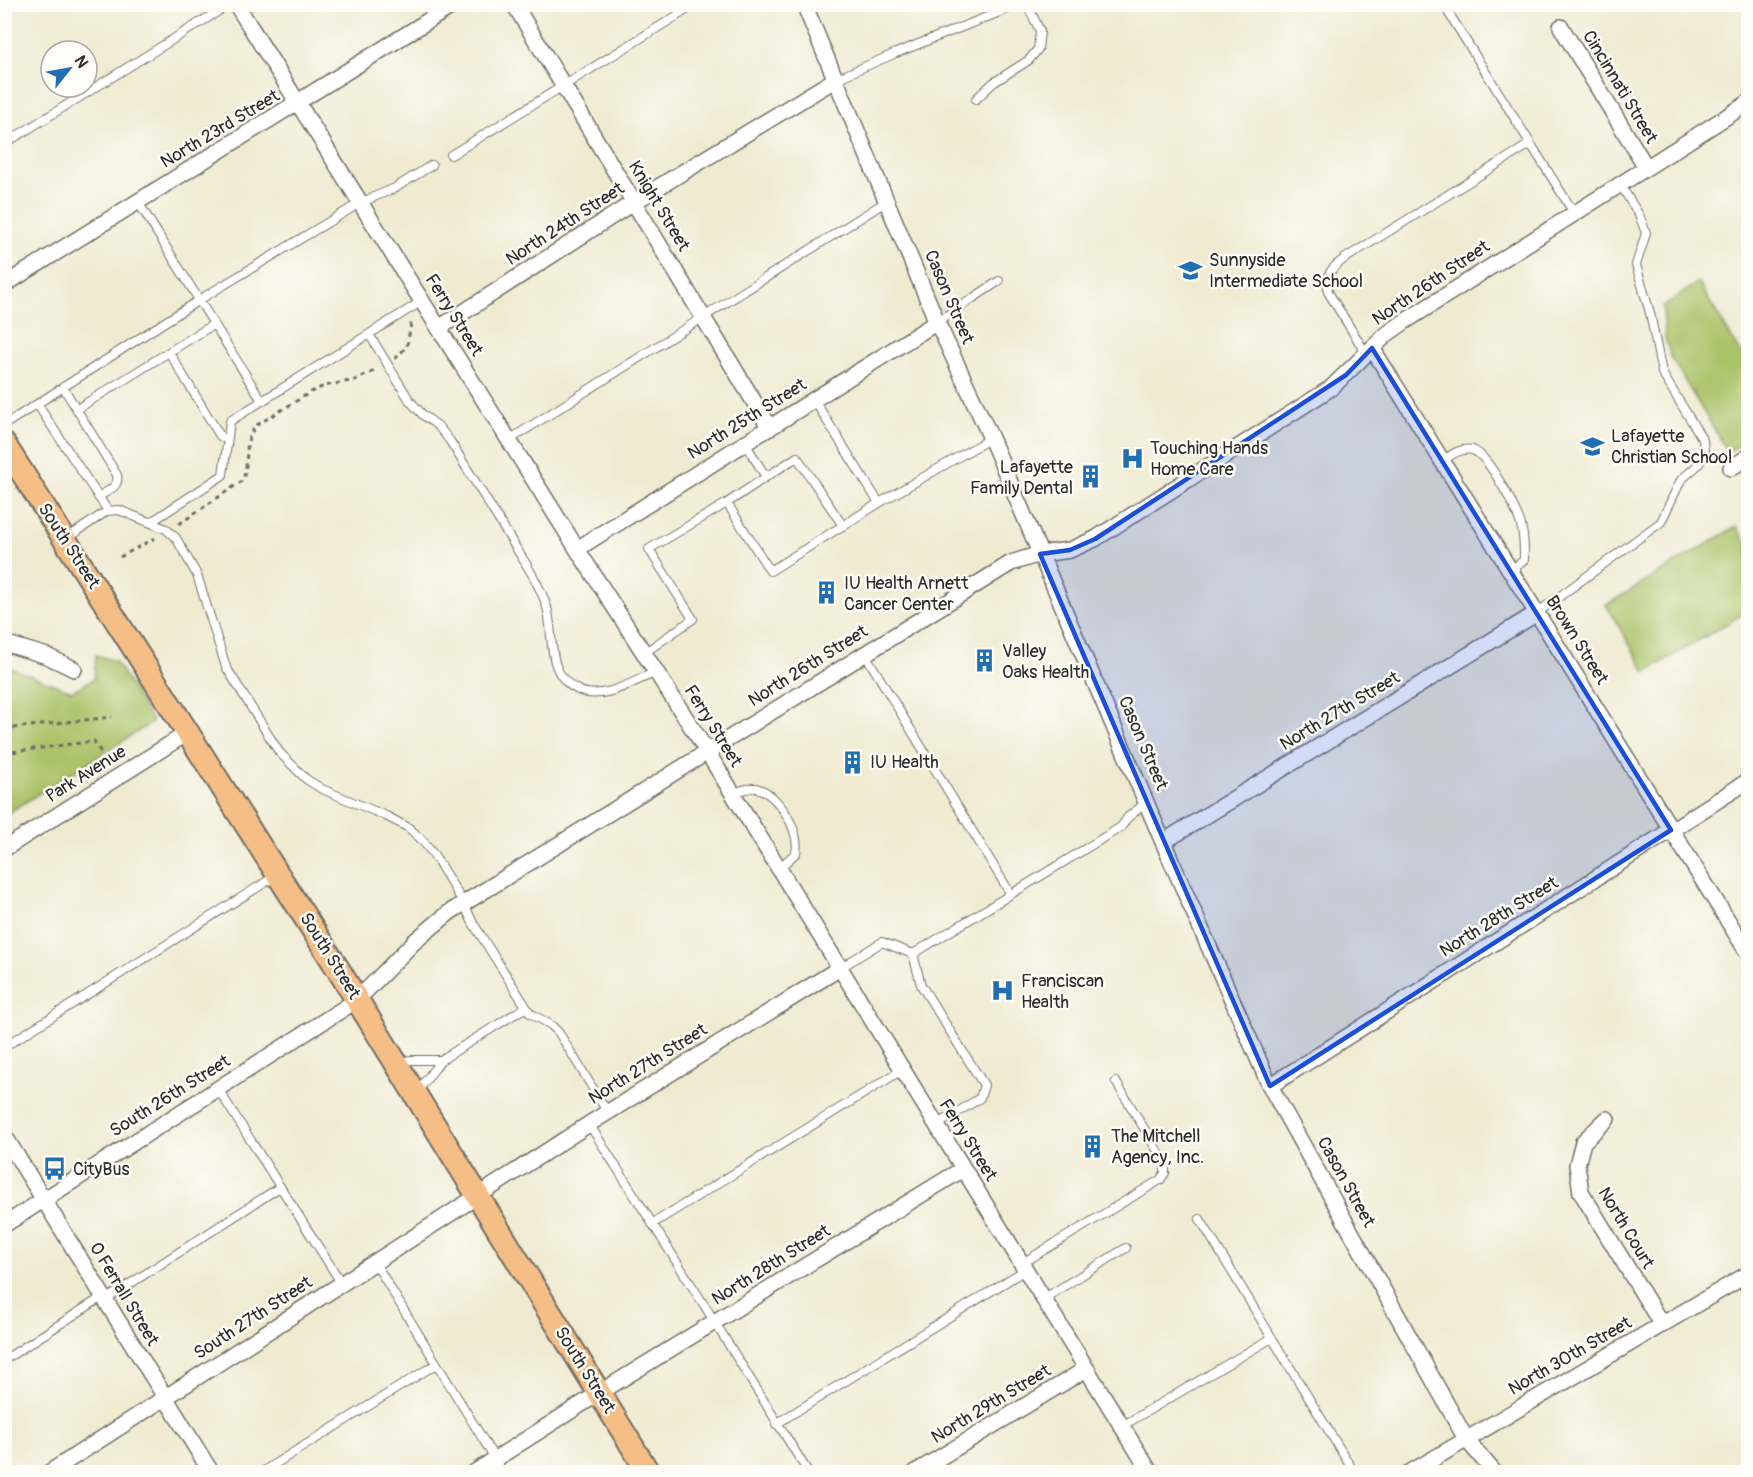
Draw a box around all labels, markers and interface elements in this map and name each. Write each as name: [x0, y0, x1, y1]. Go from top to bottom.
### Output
street label: Cincinnati Street: [1577, 26, 1663, 148]
north arrow: [39, 39, 99, 99]
text: N: [70, 52, 92, 72]
street label: North 23rd Street: [156, 84, 284, 174]
street label: Knight Street: [623, 156, 695, 256]
street label: North 24th Street: [501, 177, 629, 271]
street label: North 26th Street: [1368, 235, 1495, 331]
street label: Cason Street: [919, 247, 979, 348]
place label: Sunnyside Intermediate School: [1209, 249, 1363, 293]
school or university icon: Sunnyside Intermediate School: [1178, 257, 1204, 283]
street label: Ferry Street: [420, 270, 489, 361]
street label: North 25th Street: [683, 373, 811, 465]
place label: Lafayette Christian School: [1611, 425, 1732, 469]
school or university icon: Lafayette Christian School: [1580, 433, 1606, 459]
place label: Touching Hands Home Care: [1150, 437, 1268, 481]
hospital icon: Touching Hands Home Care: [1119, 445, 1145, 471]
place label: Lafayette Family Dental: [970, 456, 1073, 500]
building icon: Lafayette Family Dental: [1078, 464, 1104, 490]
street label: South Street: [33, 499, 106, 594]
place label: IU Health Arnett Cancer Center: [844, 572, 969, 616]
building icon: IU Health Arnett Cancer Center: [813, 580, 839, 606]
street label: Brown Street: [1541, 591, 1614, 689]
street label: North 26th Street: [744, 620, 873, 712]
place label: Valley Oaks Health: [1002, 640, 1089, 684]
building icon: Valley Oaks Health: [971, 648, 997, 674]
street label: North 27th Street: [1276, 666, 1405, 756]
street label: Ferry Street: [679, 681, 748, 772]
street label: Cason Street: [1113, 693, 1173, 794]
street label: Park Avenue: [41, 740, 131, 808]
building icon: IU Health: [839, 749, 865, 775]
place label: IU Health: [870, 751, 939, 774]
street label: North 28th Street: [1435, 871, 1563, 963]
street label: South Street: [294, 909, 366, 1004]
place label: Franciscan Health: [1021, 970, 1104, 1014]
hospital icon: Franciscan Health: [990, 978, 1016, 1004]
street label: North 27th Street: [584, 1018, 712, 1110]
street label: South 26th Street: [105, 1049, 235, 1142]
street label: Ferry Street: [934, 1095, 1003, 1186]
place label: The Mitchell Agency, Inc.: [1111, 1125, 1204, 1169]
building icon: The Mitchell Agency, Inc.: [1080, 1133, 1106, 1159]
street label: Cason Street: [1312, 1133, 1381, 1232]
bus stop icon: CityBus: [42, 1156, 68, 1182]
place label: CityBus: [73, 1158, 130, 1181]
street label: North Court: [1593, 1183, 1660, 1274]
street label: North 28th Street: [707, 1219, 835, 1311]
street label: O Ferrall Street: [84, 1238, 164, 1351]
street label: South 27th Street: [189, 1271, 317, 1365]
street label: North 30th Street: [1504, 1311, 1636, 1401]
street label: South Street: [549, 1323, 621, 1418]
street label: North 29th Street: [927, 1359, 1056, 1449]

